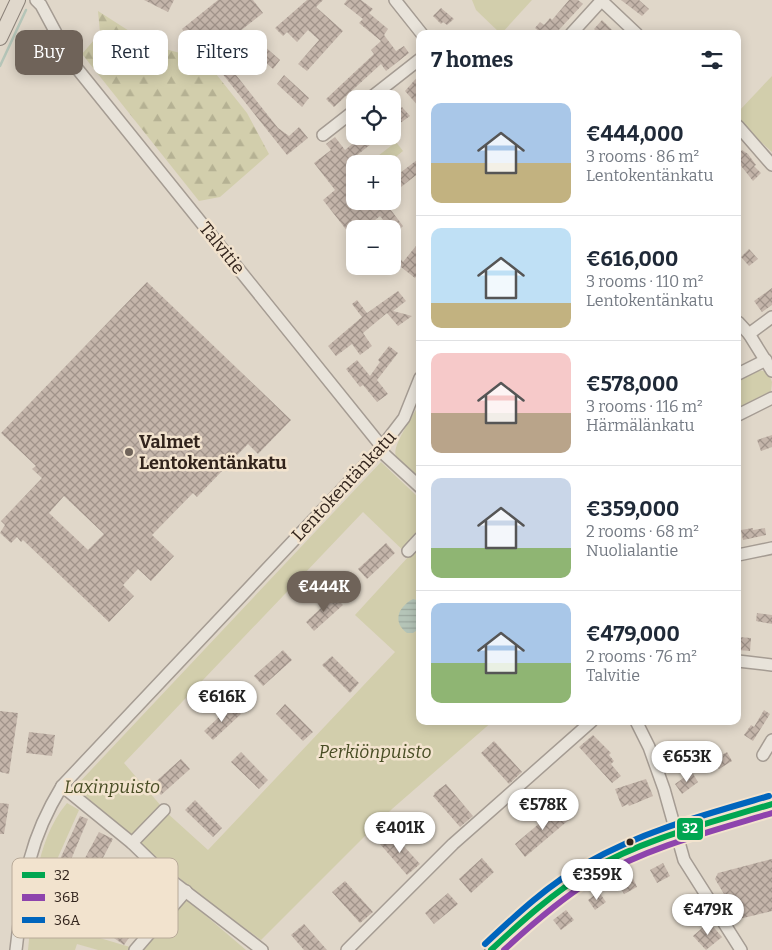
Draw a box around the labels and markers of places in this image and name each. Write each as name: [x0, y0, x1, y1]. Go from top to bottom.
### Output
place label: Valmet Lentokentänkatu: [139, 431, 287, 474]
marker: Valmet Lentokentänkatu: [123, 446, 135, 458]
pin: €444K: [289, 570, 359, 613]
pin: €616K: [187, 680, 257, 723]
pin: €653K: [652, 740, 722, 783]
pin: €578K: [508, 788, 578, 831]
pin: €401K: [365, 812, 435, 854]
unlabelled marker: [625, 837, 635, 847]
pin: €359K: [562, 858, 632, 901]
pin: €479K: [673, 894, 743, 936]

